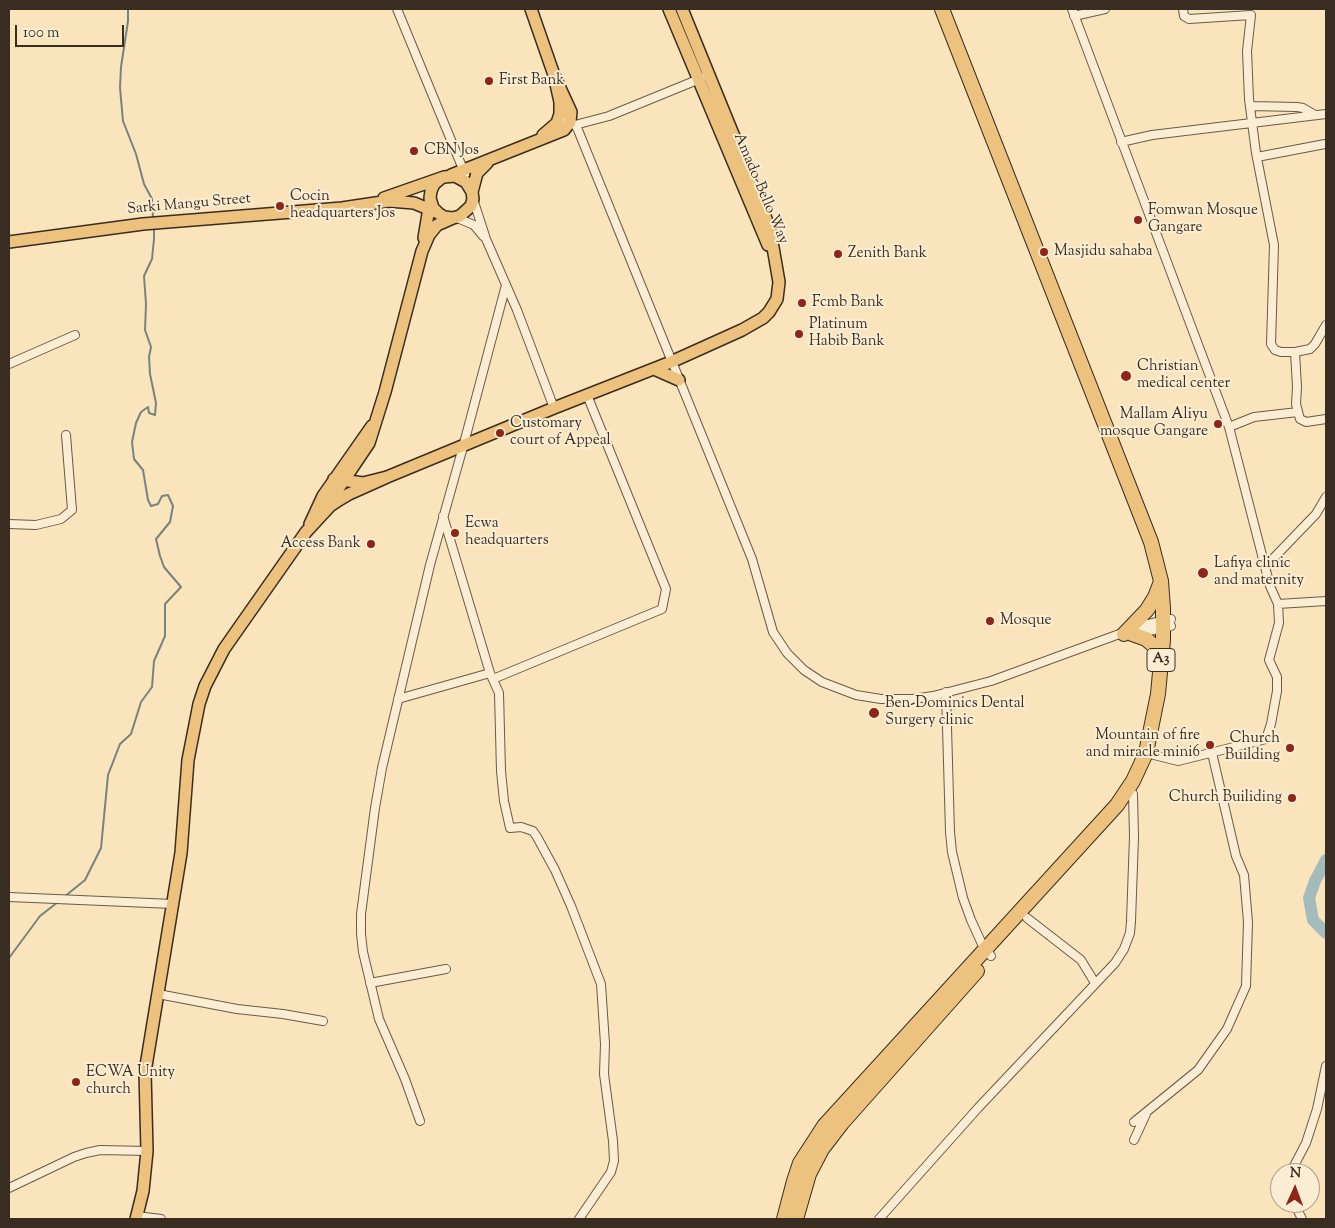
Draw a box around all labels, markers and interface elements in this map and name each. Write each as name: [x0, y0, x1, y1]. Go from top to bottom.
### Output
scale bar: [18, 15, 126, 47]
text: 100 m: [23, 23, 59, 44]
place label: First Bank: [499, 72, 565, 90]
marker: First Bank: [483, 75, 495, 87]
street label: Amado-Bello Way: [728, 131, 792, 247]
place label: CBN Jos: [424, 142, 479, 160]
marker: CBN Jos: [408, 145, 420, 157]
place label: Cocin headquarters Jos: [290, 188, 395, 223]
street label: Sarki Mangu Street: [126, 191, 252, 219]
marker: Cocin headquarters Jos: [274, 200, 286, 212]
place label: Fomwan Mosque Gangare: [1148, 202, 1258, 237]
marker: Fomwan Mosque Gangare: [1132, 214, 1144, 226]
place label: Masjidu sahaba: [1054, 243, 1153, 261]
place label: Zenith Bank: [848, 245, 927, 263]
marker: Masjidu sahaba: [1038, 246, 1050, 258]
marker: Zenith Bank: [832, 248, 844, 260]
place label: Fcmb Bank: [812, 294, 884, 312]
marker: Fcmb Bank: [796, 297, 808, 309]
place label: Platinum Habib Bank: [809, 316, 885, 351]
marker: Platinum Habib Bank: [793, 328, 805, 340]
place label: Christian medical center: [1137, 358, 1230, 393]
marker: Christian medical center: [1119, 369, 1133, 383]
place label: Mallam Aliyu mosque Gangare: [1100, 406, 1208, 441]
place label: Customary court of Appeal: [510, 415, 611, 450]
marker: Mallam Aliyu mosque Gangare: [1212, 418, 1224, 430]
marker: Customary court of Appeal: [494, 427, 506, 439]
place label: Ecwa headquarters: [465, 515, 549, 550]
marker: Ecwa headquarters: [449, 527, 461, 539]
place label: Access Bank: [281, 535, 361, 553]
marker: Access Bank: [365, 538, 377, 550]
place label: Lafiya clinic and maternity: [1214, 555, 1304, 590]
marker: Lafiya clinic and maternity: [1196, 566, 1210, 580]
place label: Mosque: [1000, 612, 1052, 630]
marker: Mosque: [984, 615, 996, 627]
road number: A3: [1147, 648, 1175, 672]
place label: Ben-Dominics Dental Surgery clinic: [885, 695, 1025, 730]
marker: Ben-Dominics Dental Surgery clinic: [867, 706, 881, 720]
place label: Mountain of fire and miracle mini6: [1086, 727, 1200, 762]
place label: Church Building: [1225, 730, 1280, 765]
marker: Mountain of fire and miracle mini6: [1204, 739, 1216, 751]
marker: Church Building: [1284, 742, 1296, 754]
place label: Church Builiding: [1169, 789, 1282, 807]
marker: Church Builiding: [1286, 792, 1298, 804]
place label: ECWA Unity church: [86, 1064, 175, 1099]
marker: ECWA Unity church: [70, 1076, 82, 1088]
north arrow: [1270, 1163, 1320, 1213]
text: N: [1290, 1164, 1301, 1184]

